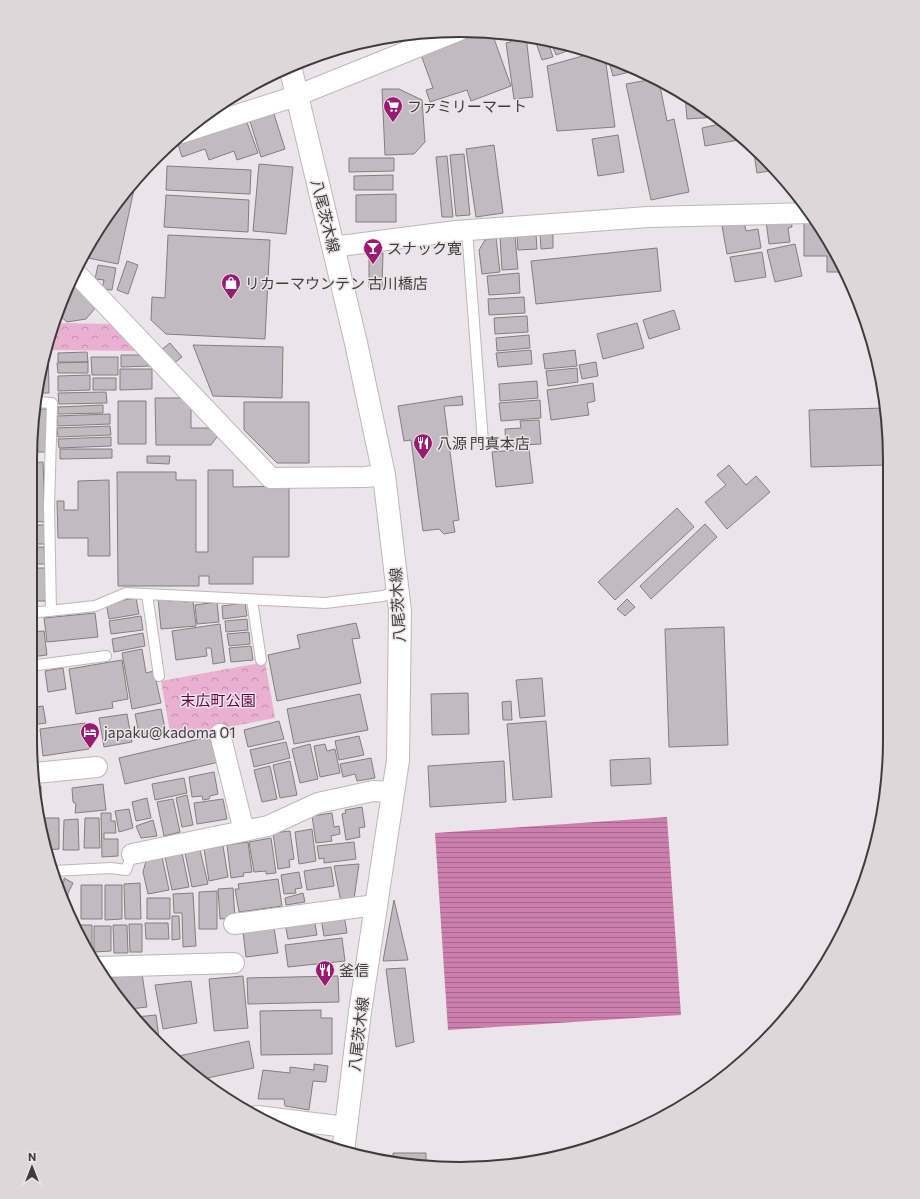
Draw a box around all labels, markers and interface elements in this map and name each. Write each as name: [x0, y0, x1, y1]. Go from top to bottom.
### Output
supermarket icon: ファミリーマート: [382, 95, 404, 123]
place label: ファミリーマート: [407, 97, 527, 115]
street label: 八尾茨木線: [308, 177, 344, 255]
bar icon: スナック寛: [362, 237, 384, 265]
place label: スナック寛: [387, 239, 462, 257]
shop icon: リカーマウンテン 古川橋店: [220, 272, 242, 300]
place label: リカーマウンテン 古川橋店: [245, 274, 428, 292]
restaurant icon: 八源 門真本店: [412, 432, 434, 460]
place label: 八源 門真本店: [437, 434, 530, 452]
street label: 八尾茨木線: [386, 567, 408, 643]
park label: 末広町公園: [180, 691, 256, 709]
hotel icon: japaku@kadoma 01: [79, 721, 101, 749]
place label: japaku@kadoma 01: [104, 723, 236, 741]
restaurant icon: 釜信: [314, 959, 336, 987]
place label: 釜信: [339, 961, 369, 979]
street label: 八尾茨木線: [344, 996, 372, 1072]
north arrow: [12, 1147, 52, 1187]
text: N: [28, 1150, 36, 1163]

